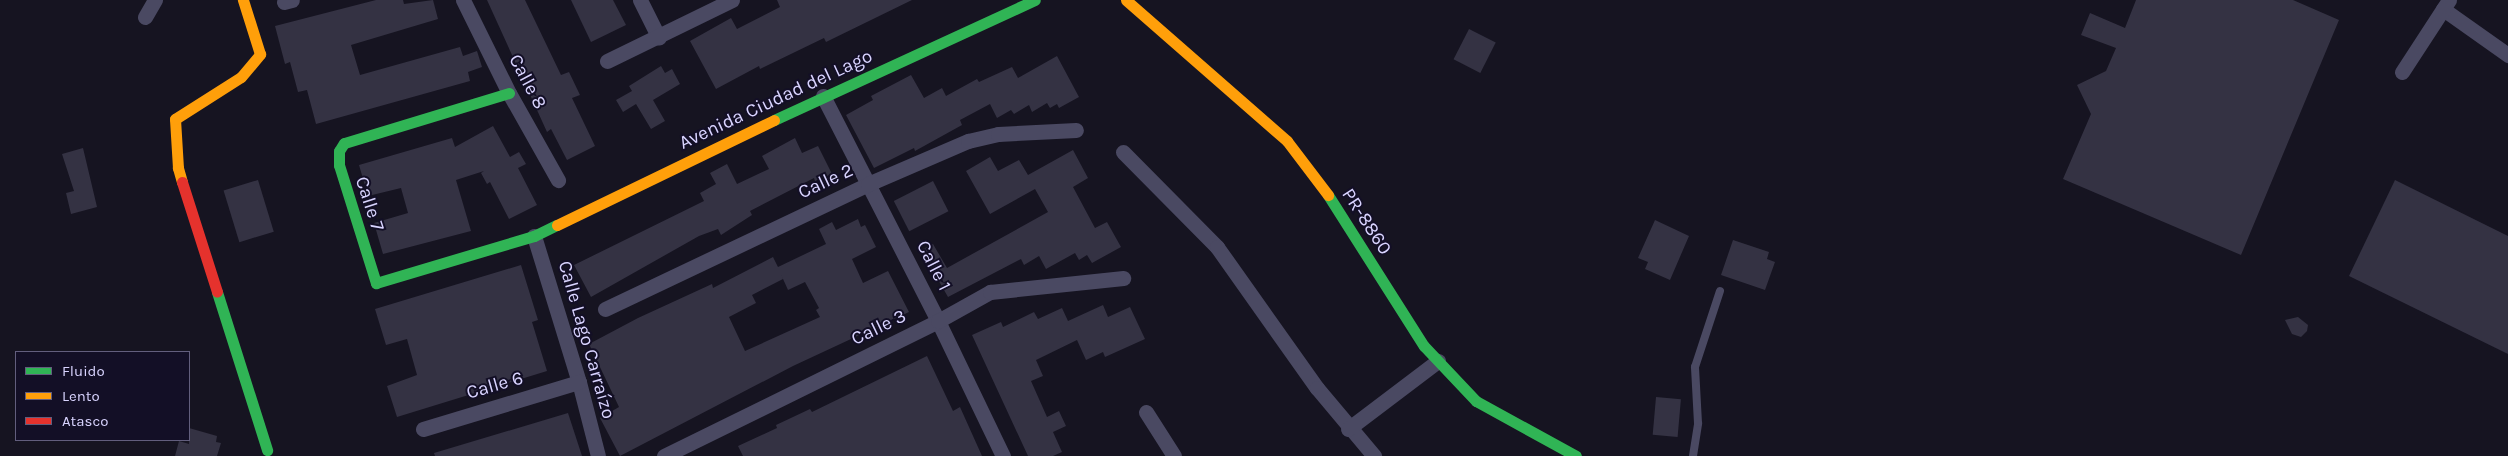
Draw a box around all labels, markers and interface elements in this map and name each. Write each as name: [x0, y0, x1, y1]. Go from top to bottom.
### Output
street label: Avenida Ciudad del Lago: [676, 45, 876, 155]
street label: Calle 8: [503, 51, 551, 113]
street label: Calle 2: [795, 159, 857, 205]
street label: Calle 7: [350, 174, 388, 234]
street label: PR-8860: [1336, 185, 1396, 259]
street label: Calle 1: [911, 237, 955, 295]
street label: Calle Lago Carraízo: [553, 258, 619, 422]
street label: Calle 3: [848, 305, 910, 351]
legend: [15, 351, 190, 441]
text: Fluido: [62, 362, 105, 380]
street label: Calle 6: [464, 367, 526, 405]
text: Lento: [62, 387, 100, 405]
text: Atasco: [62, 412, 108, 430]

